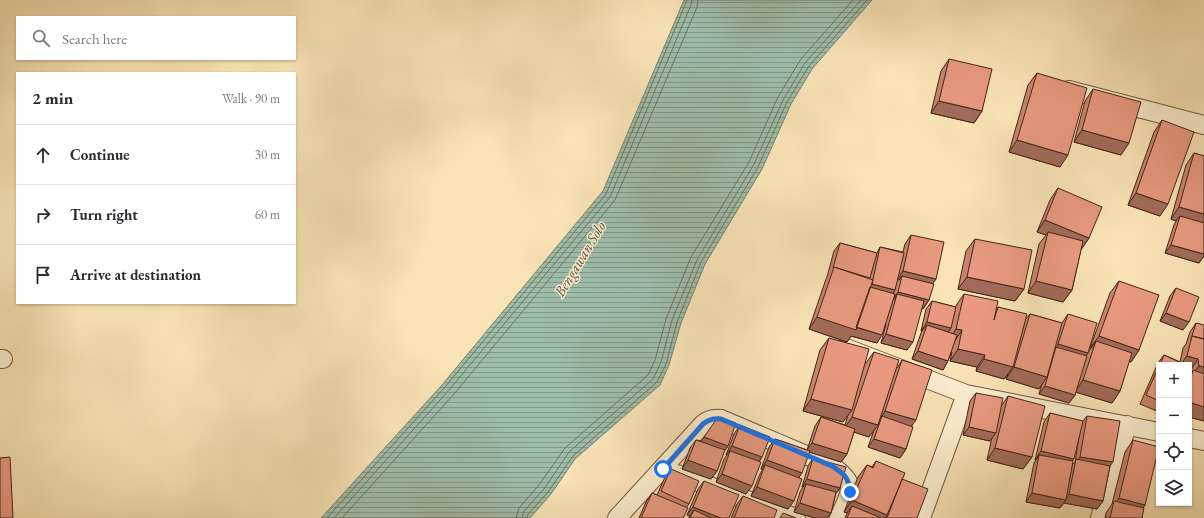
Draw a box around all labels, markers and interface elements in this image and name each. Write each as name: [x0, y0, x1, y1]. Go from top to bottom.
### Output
search box: [16, 16, 296, 60]
icon: search: [30, 27, 52, 49]
text: Search here: [62, 29, 127, 48]
text: 2 min: [32, 87, 73, 109]
text: Walk · 90 m: [222, 90, 280, 107]
icon: ahead: [32, 144, 54, 166]
text: Continue: [70, 145, 130, 164]
text: 30 m: [255, 146, 280, 163]
icon: right: [32, 204, 54, 226]
text: Turn right: [70, 205, 138, 224]
text: 60 m: [255, 206, 280, 223]
water label: Bengawan Solo: [549, 217, 610, 301]
icon: arrive: [32, 264, 54, 286]
text: Arrive at destination: [70, 265, 201, 284]
map controls: [1156, 362, 1192, 506]
button: +: [1156, 362, 1192, 398]
button: −: [1156, 398, 1192, 434]
button: locate: [1156, 434, 1192, 470]
route start: [654, 460, 672, 478]
button: layers: [1156, 470, 1192, 506]
route end: [841, 483, 859, 501]

